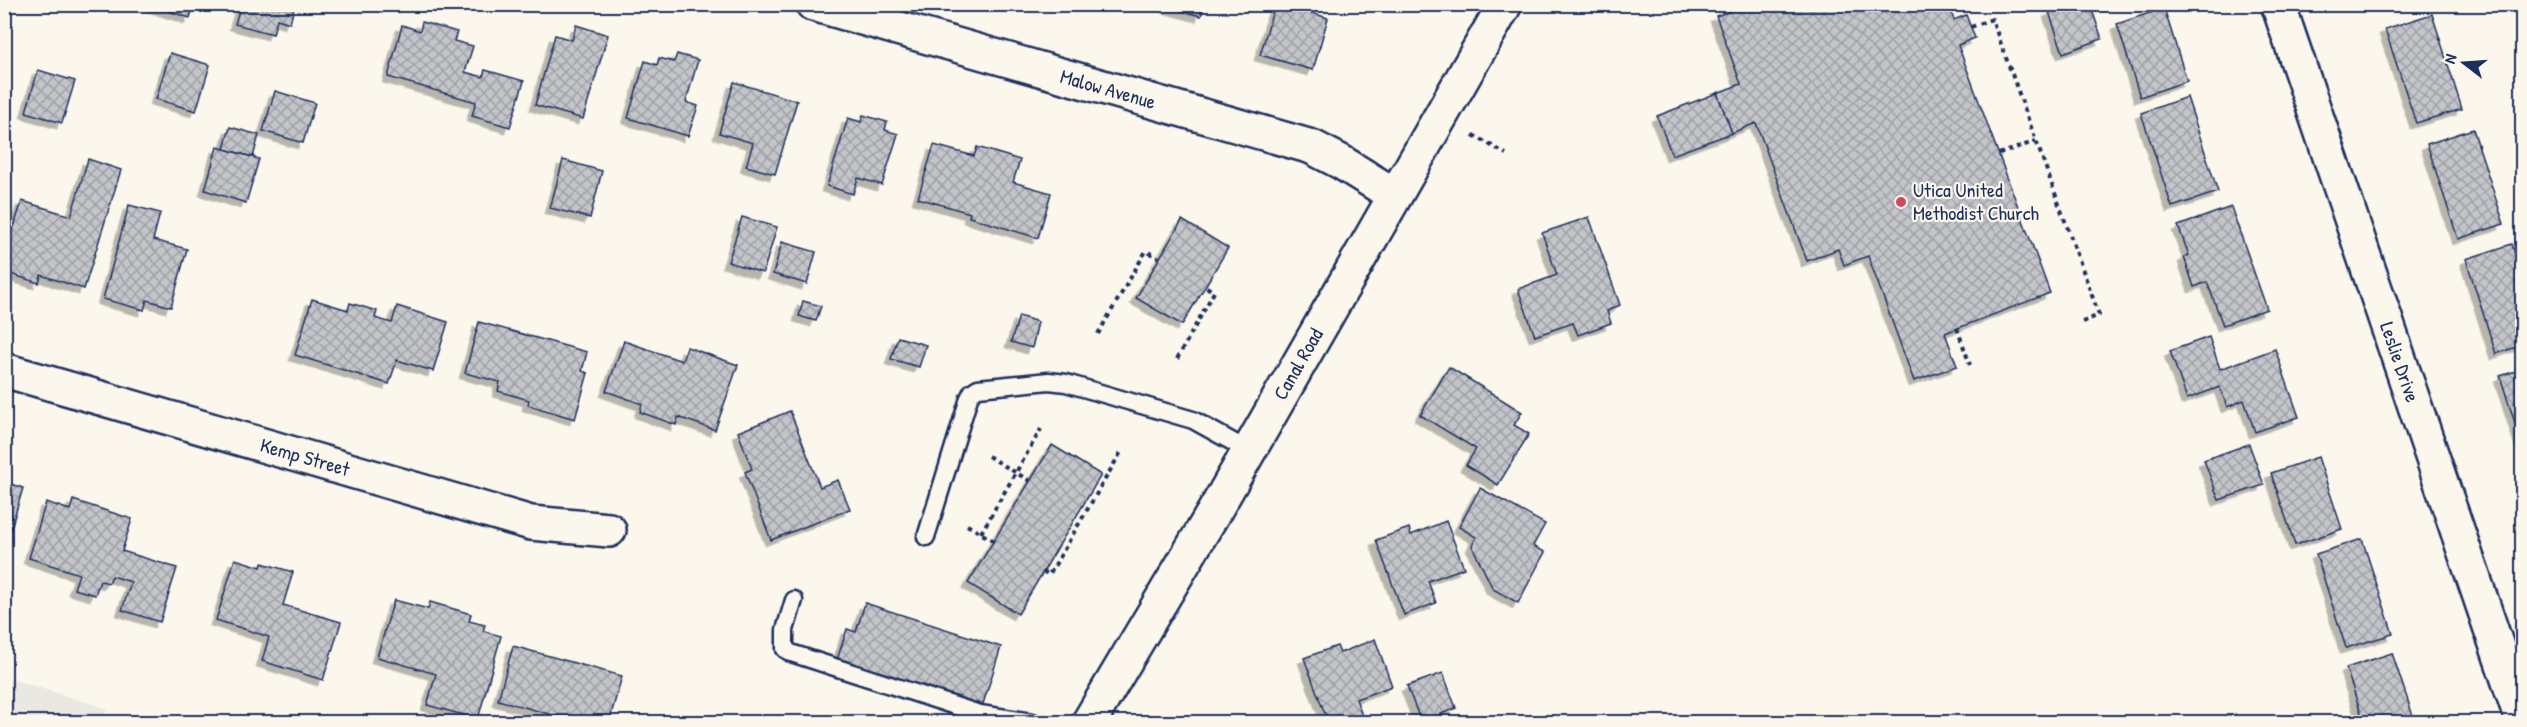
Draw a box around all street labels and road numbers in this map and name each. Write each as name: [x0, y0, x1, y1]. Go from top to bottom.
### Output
street label: Malow Avenue: [1057, 62, 1159, 115]
street label: Leslie Drive: [2374, 318, 2427, 406]
street label: Canal Road: [1266, 323, 1329, 404]
street label: Kemp Street: [257, 431, 354, 482]

